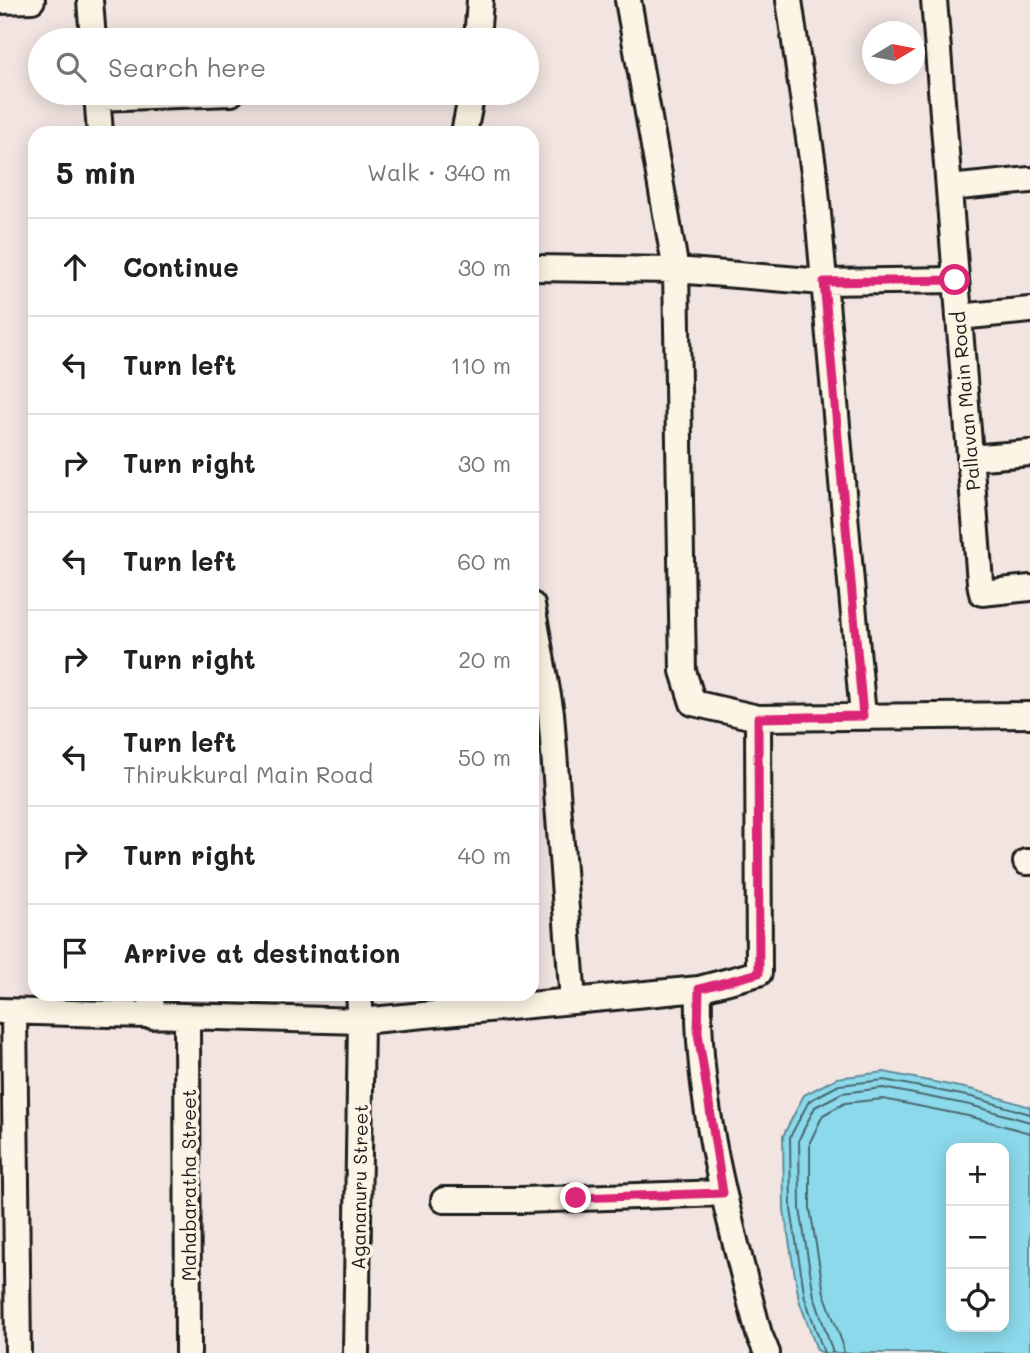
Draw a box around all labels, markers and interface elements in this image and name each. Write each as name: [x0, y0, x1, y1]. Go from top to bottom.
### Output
north arrow: [862, 21, 925, 84]
search box: [28, 28, 539, 105]
icon: search: [52, 48, 90, 86]
text: Search here: [108, 50, 266, 84]
text: 5 min: [56, 152, 136, 192]
text: Walk · 340 m: [367, 157, 511, 187]
icon: ahead: [56, 248, 94, 286]
text: Continue: [123, 250, 239, 284]
text: 30 m: [458, 252, 511, 282]
route start: [939, 264, 970, 295]
street label: Pallavan Main Road: [945, 310, 985, 492]
icon: left: [56, 346, 94, 384]
text: Turn left: [123, 348, 236, 382]
text: 110 m: [451, 350, 511, 380]
icon: right: [56, 444, 94, 482]
text: Turn right: [123, 446, 256, 480]
text: 30 m: [458, 448, 511, 478]
icon: left: [56, 542, 94, 580]
text: Turn left: [123, 544, 236, 578]
text: 60 m: [457, 546, 511, 576]
icon: right: [56, 640, 94, 678]
text: Turn right: [123, 642, 256, 676]
text: 20 m: [458, 644, 511, 674]
text: Turn left: [123, 725, 236, 759]
icon: left: [56, 738, 94, 776]
text: 50 m: [458, 742, 511, 772]
text: Thirukkural Main Road: [123, 759, 373, 789]
icon: right: [56, 836, 94, 874]
text: Turn right: [123, 838, 256, 872]
text: 40 m: [458, 840, 511, 870]
icon: arrive: [56, 934, 94, 972]
text: Arrive at destination: [123, 936, 400, 970]
street label: Mahabaratha Street: [176, 1089, 201, 1281]
street label: Agananuru Street: [345, 1104, 373, 1270]
map controls: [946, 1143, 1009, 1332]
button: +: [946, 1143, 1009, 1206]
route end: [560, 1182, 591, 1213]
button: −: [946, 1206, 1009, 1269]
button: locate: [946, 1269, 1009, 1332]

